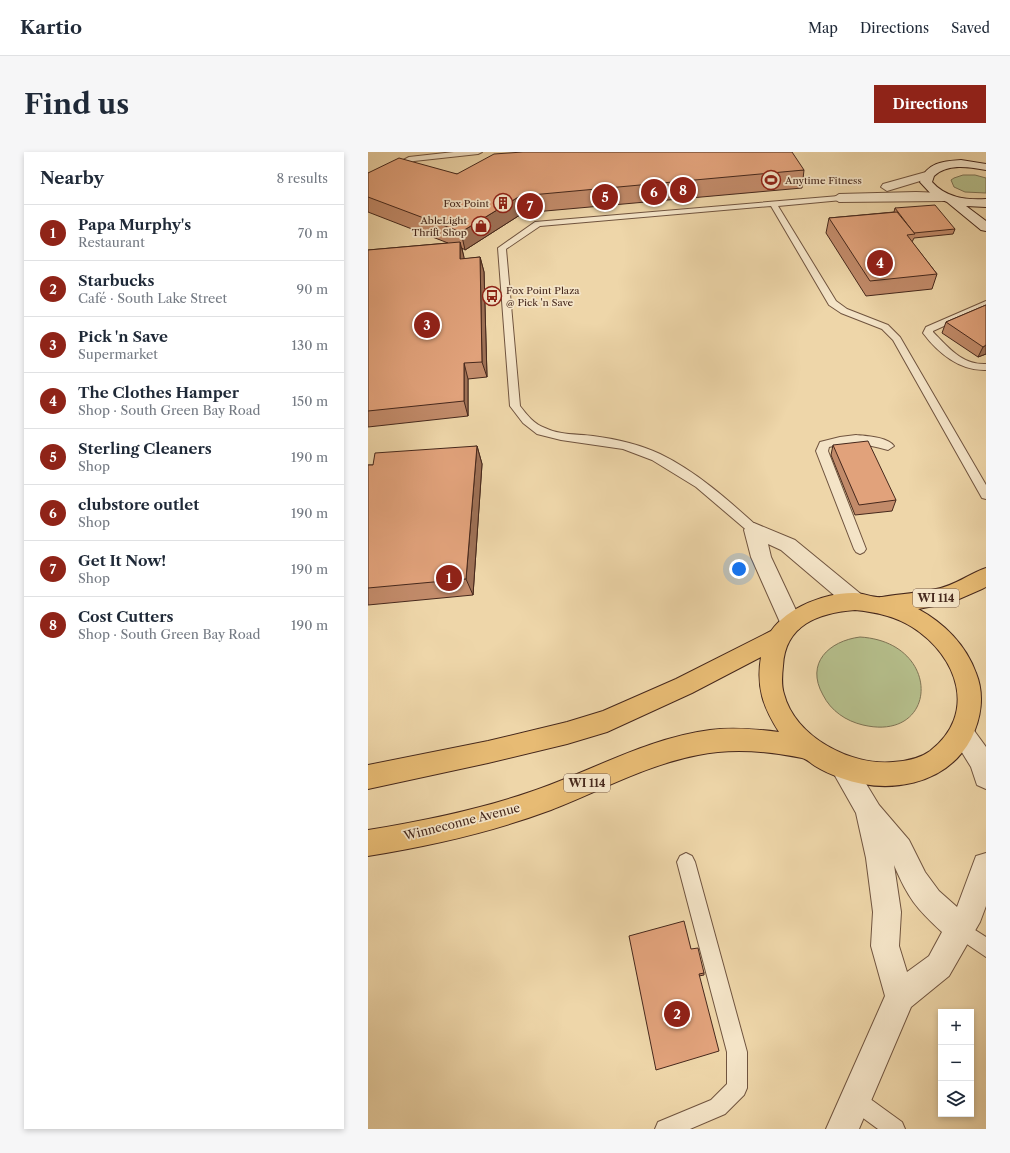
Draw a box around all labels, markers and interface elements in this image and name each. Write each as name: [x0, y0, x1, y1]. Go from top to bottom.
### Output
text: Kartio: [20, 16, 82, 39]
text: Map: [808, 19, 838, 37]
text: Directions: [860, 19, 929, 37]
text: Saved: [951, 19, 990, 37]
button: Directions: [874, 85, 986, 123]
text: Find us: [24, 87, 129, 121]
text: Nearby: [40, 168, 104, 188]
sports icon: Anytime Fitness: [760, 169, 782, 191]
text: 8 results: [276, 170, 328, 186]
place label: Anytime Fitness: [784, 174, 862, 187]
pin: 8: [670, 175, 696, 205]
pin: 6: [641, 177, 667, 207]
pin: 5: [592, 182, 618, 212]
pin: 7: [517, 191, 543, 221]
building icon: Fox Point: [492, 192, 514, 214]
place label: Fox Point: [443, 197, 489, 210]
place label: AbleLight Thrift Shop: [412, 214, 467, 239]
text: Papa Murphy's: [78, 215, 191, 234]
shop icon: AbleLight Thrift Shop: [470, 215, 492, 237]
text: 1: [50, 225, 56, 241]
text: 70 m: [298, 225, 328, 241]
text: Restaurant: [78, 234, 145, 250]
pin: 4: [867, 248, 893, 278]
text: Starbucks: [78, 271, 154, 290]
text: 2: [49, 281, 57, 297]
text: 90 m: [297, 281, 328, 297]
place label: Fox Point Plaza @ Pick 'n Save: [506, 284, 580, 309]
bus stop icon: Fox Point Plaza @ Pick 'n Save: [481, 285, 503, 307]
text: Café · South Lake Street: [78, 290, 227, 306]
pin: 3: [414, 310, 440, 340]
text: Pick 'n Save: [78, 327, 168, 346]
text: 3: [49, 337, 57, 353]
text: 130 m: [292, 337, 328, 353]
text: Supermarket: [78, 346, 158, 362]
text: The Clothes Hamper: [78, 383, 239, 402]
text: 4: [49, 393, 57, 409]
text: 150 m: [292, 393, 328, 409]
text: Shop · South Green Bay Road: [78, 402, 260, 418]
text: Sterling Cleaners: [78, 439, 212, 458]
text: 5: [49, 449, 57, 465]
text: 190 m: [291, 449, 328, 465]
text: Shop: [78, 458, 110, 474]
text: clubstore outlet: [78, 495, 199, 514]
text: 6: [49, 505, 57, 521]
text: 190 m: [291, 505, 328, 521]
text: Shop: [78, 514, 110, 530]
text: Get It Now!: [78, 551, 166, 570]
your location: [729, 559, 749, 579]
text: 7: [50, 561, 56, 577]
text: 190 m: [291, 561, 328, 577]
pin: 1: [436, 563, 462, 593]
text: Shop: [78, 570, 110, 586]
road number: WI 114: [913, 589, 959, 607]
text: Cost Cutters: [78, 607, 174, 626]
text: 8: [49, 617, 57, 633]
text: 190 m: [291, 617, 328, 633]
text: Shop · South Green Bay Road: [78, 626, 260, 642]
road number: WI 114: [564, 774, 610, 792]
street label: Winneconne Avenue: [401, 800, 522, 843]
pin: 2: [664, 999, 690, 1029]
map controls: [938, 1009, 974, 1117]
button: +: [938, 1009, 974, 1045]
button: −: [938, 1045, 974, 1081]
button: layers: [938, 1081, 974, 1117]

